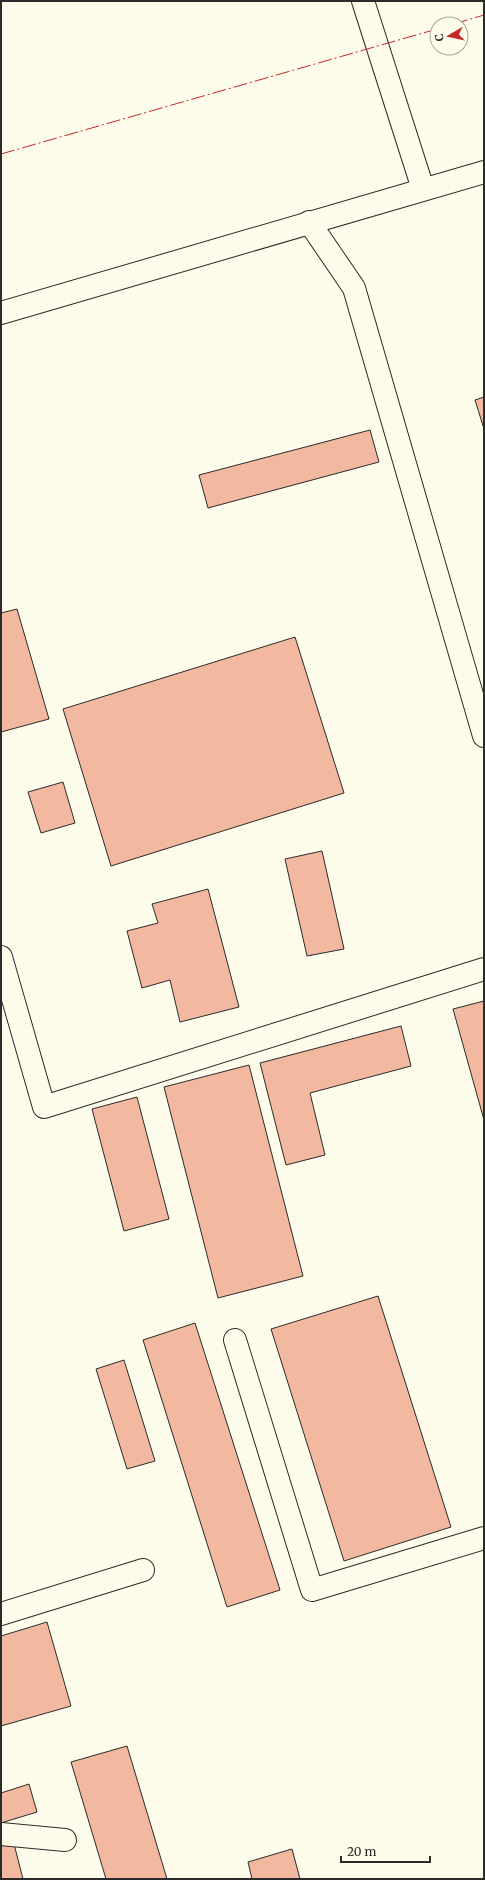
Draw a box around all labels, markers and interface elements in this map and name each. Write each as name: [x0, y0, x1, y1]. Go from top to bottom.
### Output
north arrow: [429, 16, 469, 56]
text: С: [432, 33, 447, 42]
scale bar: [341, 1838, 430, 1864]
text: 20 m: [347, 1844, 376, 1859]

